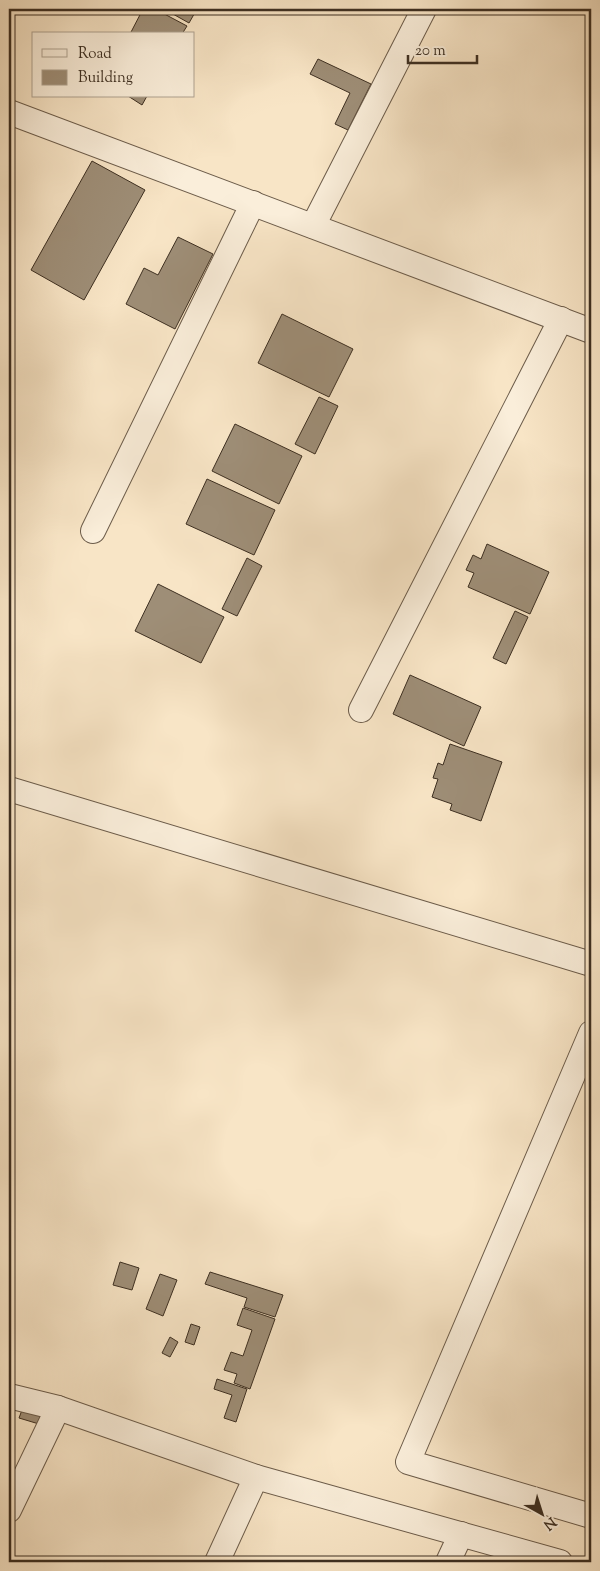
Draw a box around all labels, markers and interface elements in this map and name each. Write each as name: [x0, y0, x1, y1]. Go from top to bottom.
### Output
legend: [32, 32, 195, 98]
scale bar: [408, 32, 476, 64]
text: 20 m: [415, 41, 446, 62]
text: Road: [78, 44, 112, 65]
text: Building: [78, 68, 133, 89]
north arrow: [518, 1488, 568, 1538]
text: N: [538, 1511, 560, 1534]

